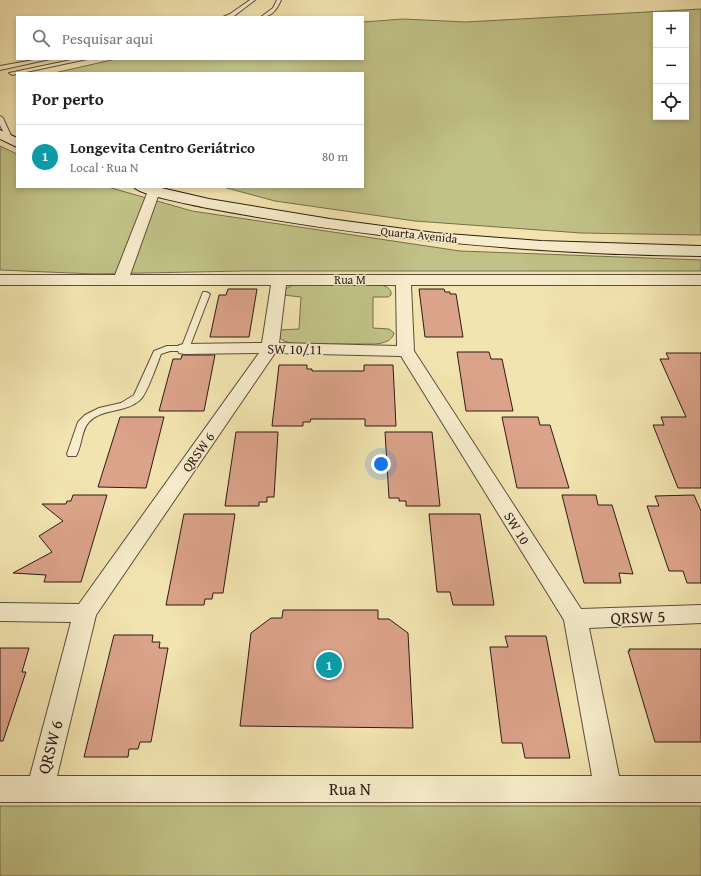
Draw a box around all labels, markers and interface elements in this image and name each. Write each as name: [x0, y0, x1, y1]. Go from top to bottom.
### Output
map controls: [653, 12, 689, 120]
button: +: [653, 12, 689, 48]
search box: [16, 16, 364, 60]
icon: search: [30, 27, 52, 49]
text: Pesquisar aqui: [62, 28, 153, 49]
button: −: [653, 48, 689, 84]
button: locate: [653, 84, 689, 120]
text: Por perto: [32, 86, 104, 111]
text: Longevita Centro Geriátrico: [70, 137, 255, 158]
text: 1: [42, 147, 48, 166]
text: 80 m: [322, 147, 348, 166]
text: Local · Rua N: [70, 158, 138, 177]
street label: Quarta Avenida: [380, 222, 459, 247]
street label: Rua M: [334, 271, 366, 288]
street label: SW 10/11: [267, 339, 323, 359]
street label: QRSW 6: [177, 428, 219, 476]
your location: [371, 454, 391, 474]
street label: SW 10: [499, 508, 535, 548]
street label: QRSW 5: [610, 603, 666, 630]
pin: 1: [316, 650, 342, 680]
street label: QRSW 6: [30, 717, 69, 777]
street label: Rua N: [329, 776, 371, 801]

